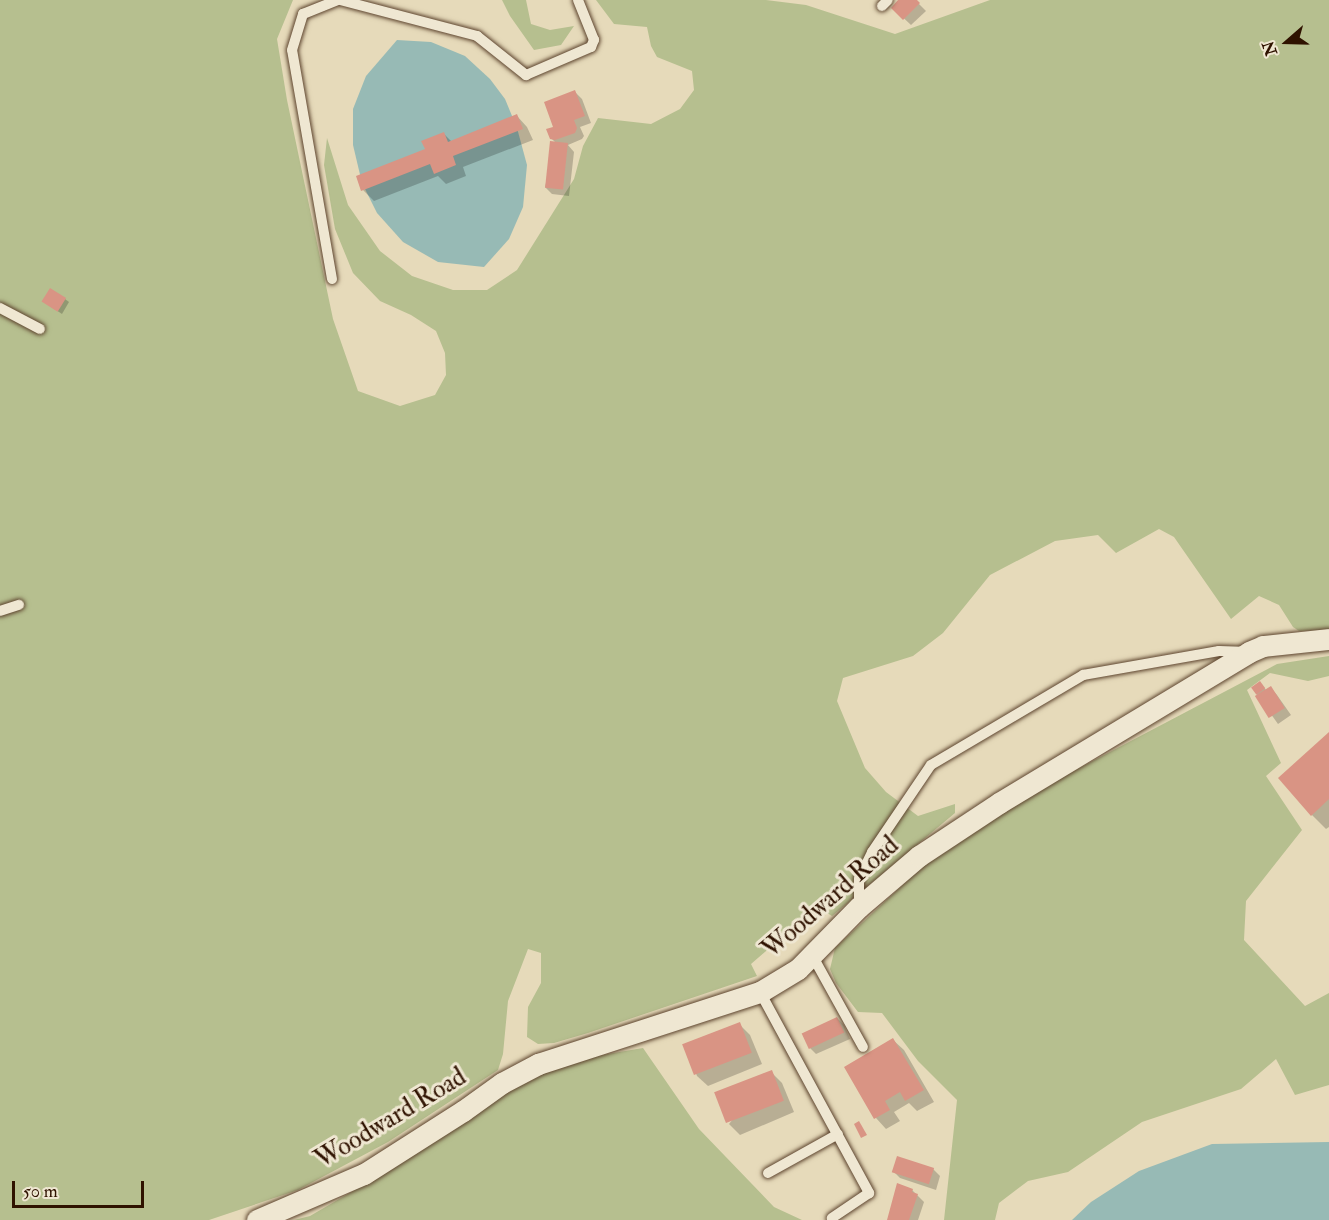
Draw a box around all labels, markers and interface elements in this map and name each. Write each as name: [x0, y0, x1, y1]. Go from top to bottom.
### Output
north arrow: [1257, 12, 1317, 72]
text: N: [1258, 38, 1282, 58]
street label: Woodward Road: [756, 830, 906, 966]
street label: Woodward Road: [310, 1062, 472, 1176]
scale bar: [15, 1169, 147, 1207]
text: 50 m: [23, 1180, 58, 1203]

